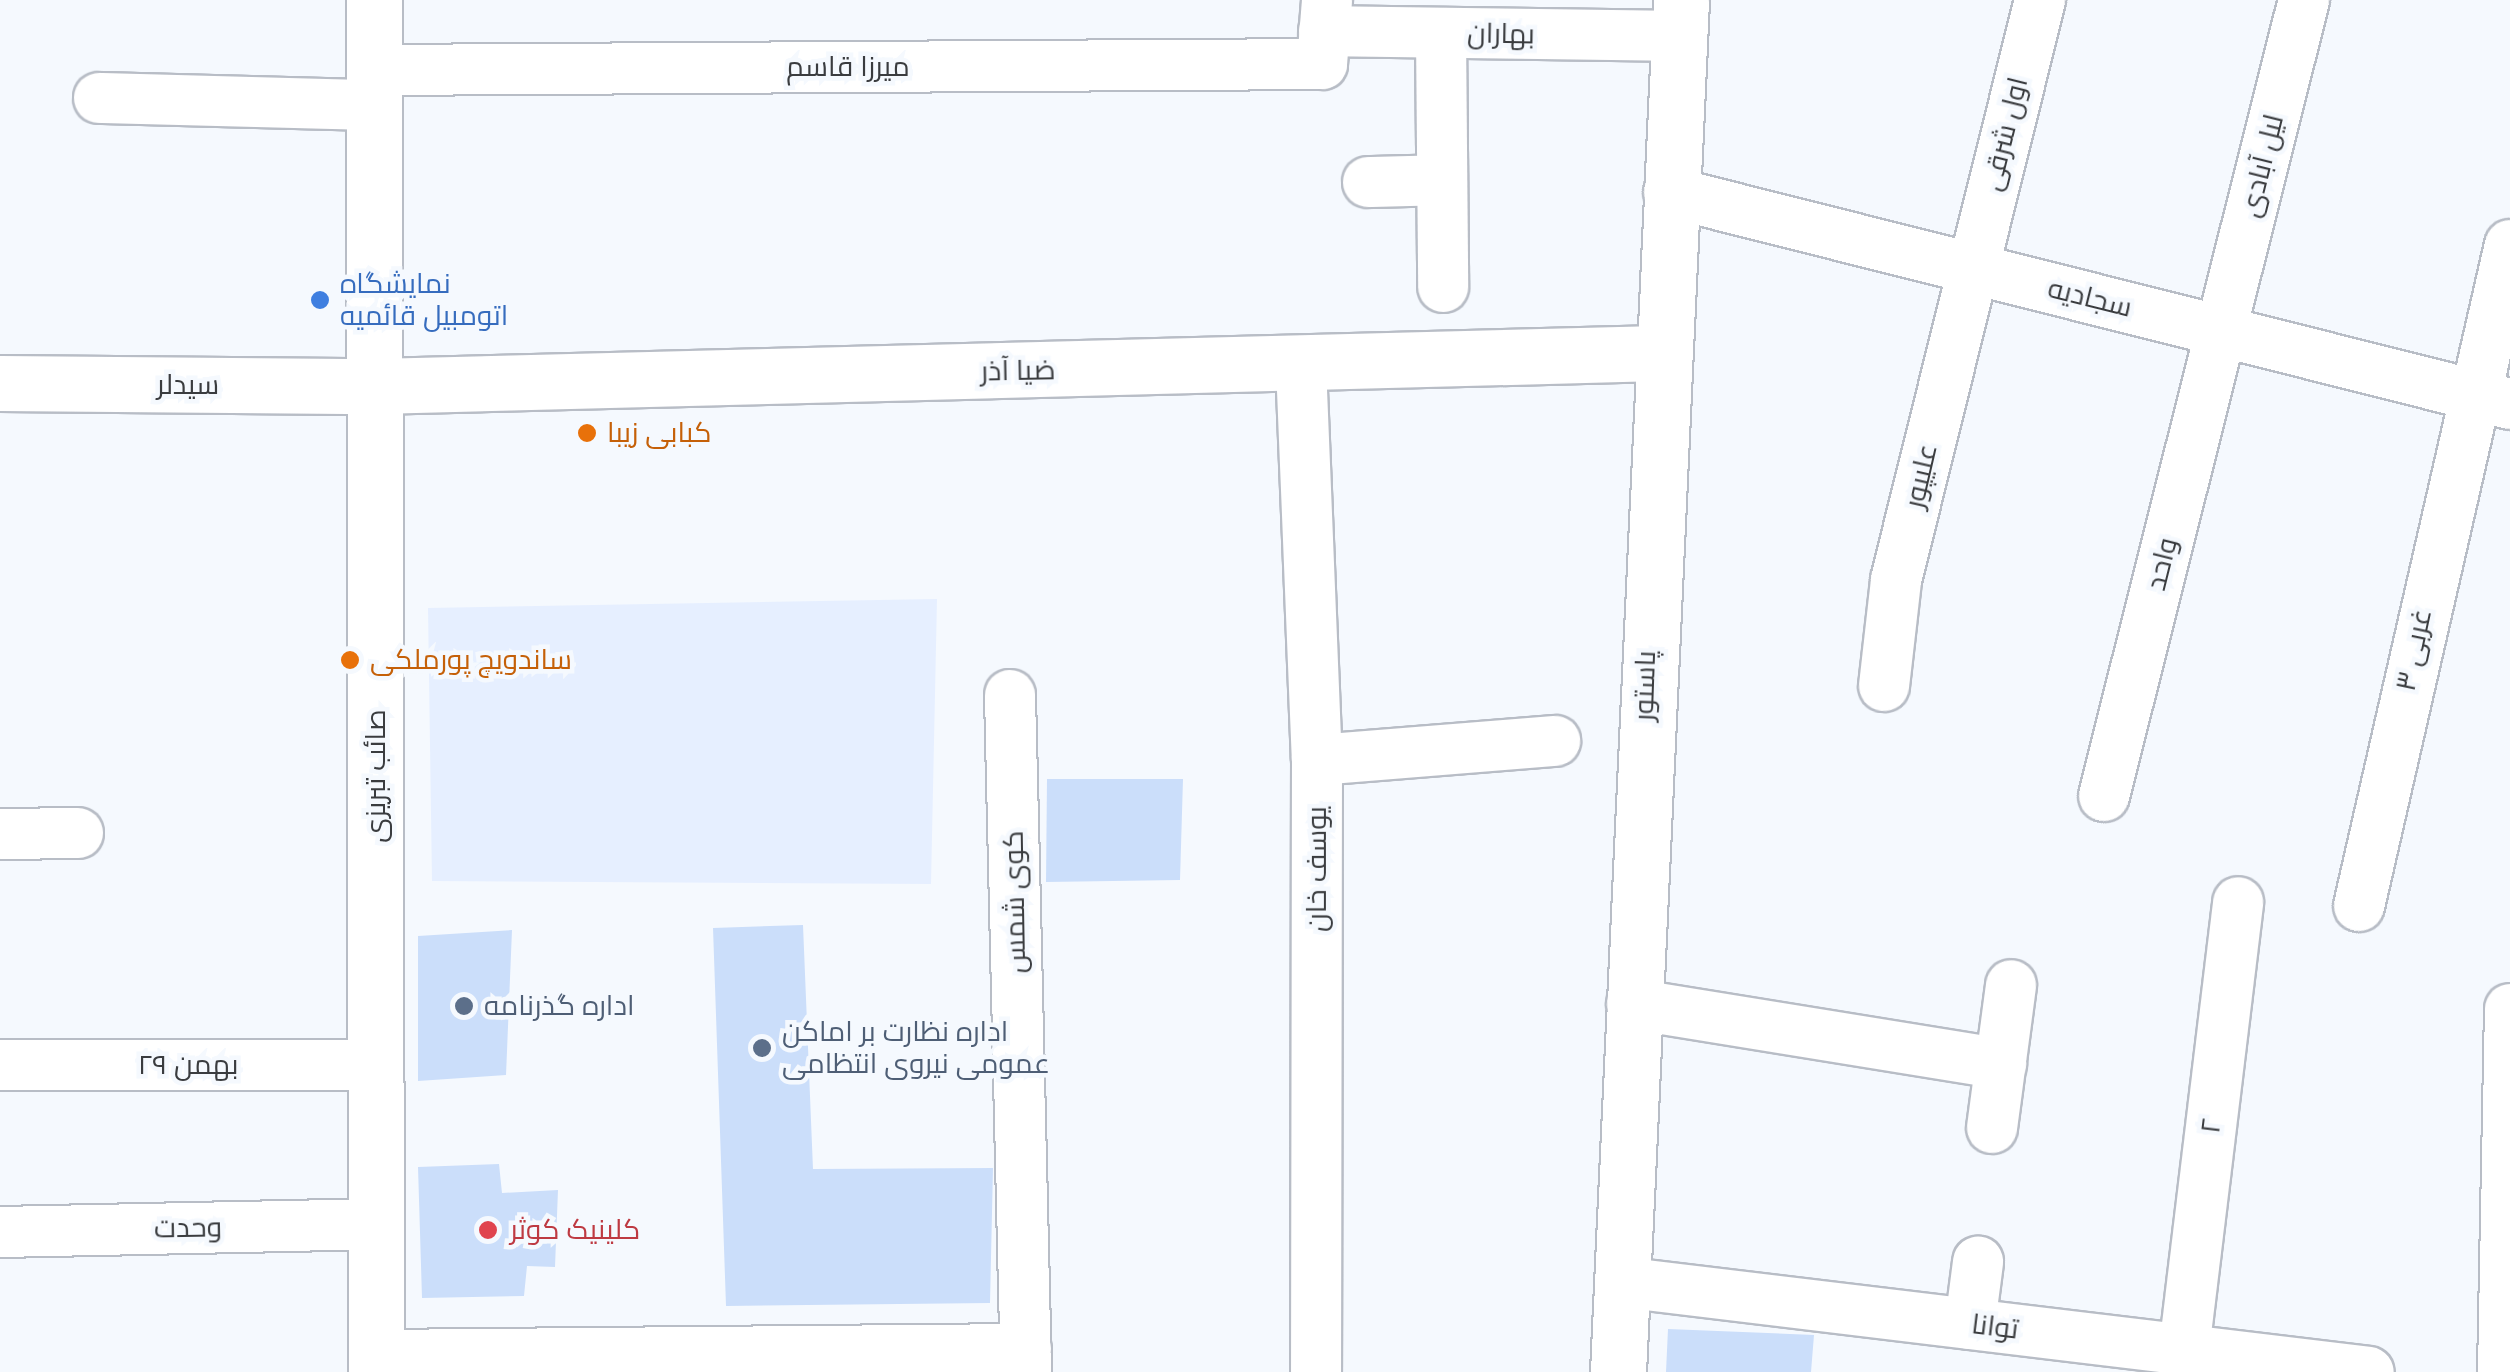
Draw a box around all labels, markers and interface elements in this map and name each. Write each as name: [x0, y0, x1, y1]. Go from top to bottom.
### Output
street label: بهاران: [1467, 17, 1535, 51]
street label: میرزا قاسم: [786, 50, 910, 84]
street label: اول شرقی: [1975, 74, 2035, 194]
street label: لیل آبادی: [2233, 111, 2291, 221]
place label: نمایشگاه اتومبیل قائمیه: [340, 267, 508, 333]
street label: سجادیه: [2044, 271, 2136, 325]
marker: نمایشگاه اتومبیل قائمیه: [309, 289, 331, 311]
street label: ضیا آذر: [980, 354, 1056, 388]
street label: سیدلر: [157, 368, 219, 402]
place label: کبابی زیبا: [607, 416, 712, 450]
marker: کبابی زیبا: [576, 422, 598, 444]
street label: علیپور: [1897, 440, 1945, 512]
street label: واحد: [2139, 534, 2185, 594]
street label: ۳ غربی: [2389, 606, 2439, 694]
place label: ساندویچ پورملکی: [370, 643, 572, 677]
marker: ساندویچ پورملکی: [339, 649, 361, 671]
street label: پاستور: [1627, 650, 1663, 722]
street label: صائب تبریزی: [359, 709, 393, 843]
street label: یوسف خان: [1300, 806, 1334, 932]
street label: کوی شمس: [997, 830, 1033, 974]
place label: اداره گذرنامه: [484, 989, 634, 1023]
marker: اداره گذرنامه: [453, 995, 475, 1017]
place label: اداره نظارت بر اماکن عمومی نیروی انتظامی: [782, 1015, 1050, 1081]
marker: اداره نظارت بر اماکن عمومی نیروی انتظامی: [751, 1037, 773, 1059]
street label: ۲۹ بهمن: [138, 1048, 238, 1082]
street label: ۲: [2193, 1117, 2229, 1135]
street label: وحدت: [154, 1211, 222, 1245]
place label: کلینیک کوثر: [510, 1213, 640, 1247]
marker: کلینیک کوثر: [475, 1217, 501, 1243]
street label: توانا: [1970, 1307, 2020, 1347]

